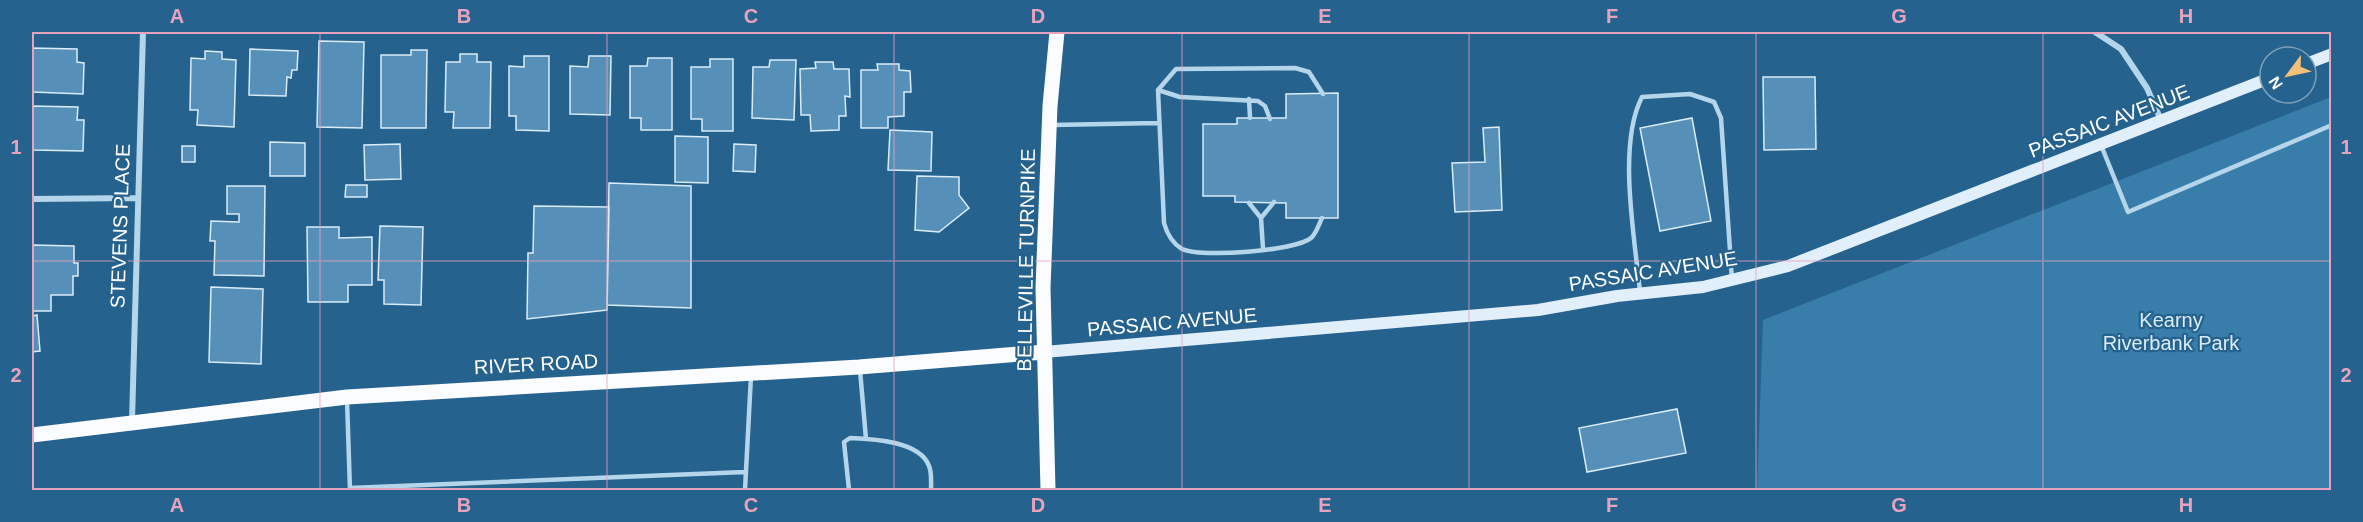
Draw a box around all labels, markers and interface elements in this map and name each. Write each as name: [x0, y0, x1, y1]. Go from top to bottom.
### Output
text: A: [170, 5, 184, 27]
text: B: [457, 5, 471, 27]
text: C: [744, 5, 758, 27]
text: D: [1031, 5, 1045, 27]
text: E: [1318, 5, 1332, 27]
text: F: [1606, 5, 1618, 27]
text: G: [1891, 5, 1907, 27]
text: H: [2179, 5, 2193, 27]
north arrow: [2258, 45, 2318, 105]
text: N: [2266, 73, 2286, 92]
street label: PASSAIC AVENUE: [2025, 80, 2193, 162]
text: 1: [10, 136, 22, 158]
text: 1: [2340, 136, 2352, 158]
street label: STEVENS PLACE: [106, 143, 134, 309]
street label: BELLEVILLE TURNPIKE: [1013, 148, 1039, 372]
street label: PASSAIC AVENUE: [1567, 247, 1739, 295]
street label: PASSAIC AVENUE: [1086, 304, 1258, 340]
park label: Kearny Riverbank Park: [2103, 309, 2240, 354]
street label: RIVER ROAD: [473, 350, 599, 378]
text: 2: [10, 364, 22, 386]
text: 2: [2340, 364, 2352, 386]
text: A: [170, 494, 184, 516]
text: B: [457, 494, 471, 516]
text: C: [744, 494, 758, 516]
text: D: [1031, 494, 1045, 516]
text: E: [1318, 494, 1332, 516]
text: F: [1606, 494, 1618, 516]
text: G: [1891, 494, 1907, 516]
text: H: [2179, 494, 2193, 516]

